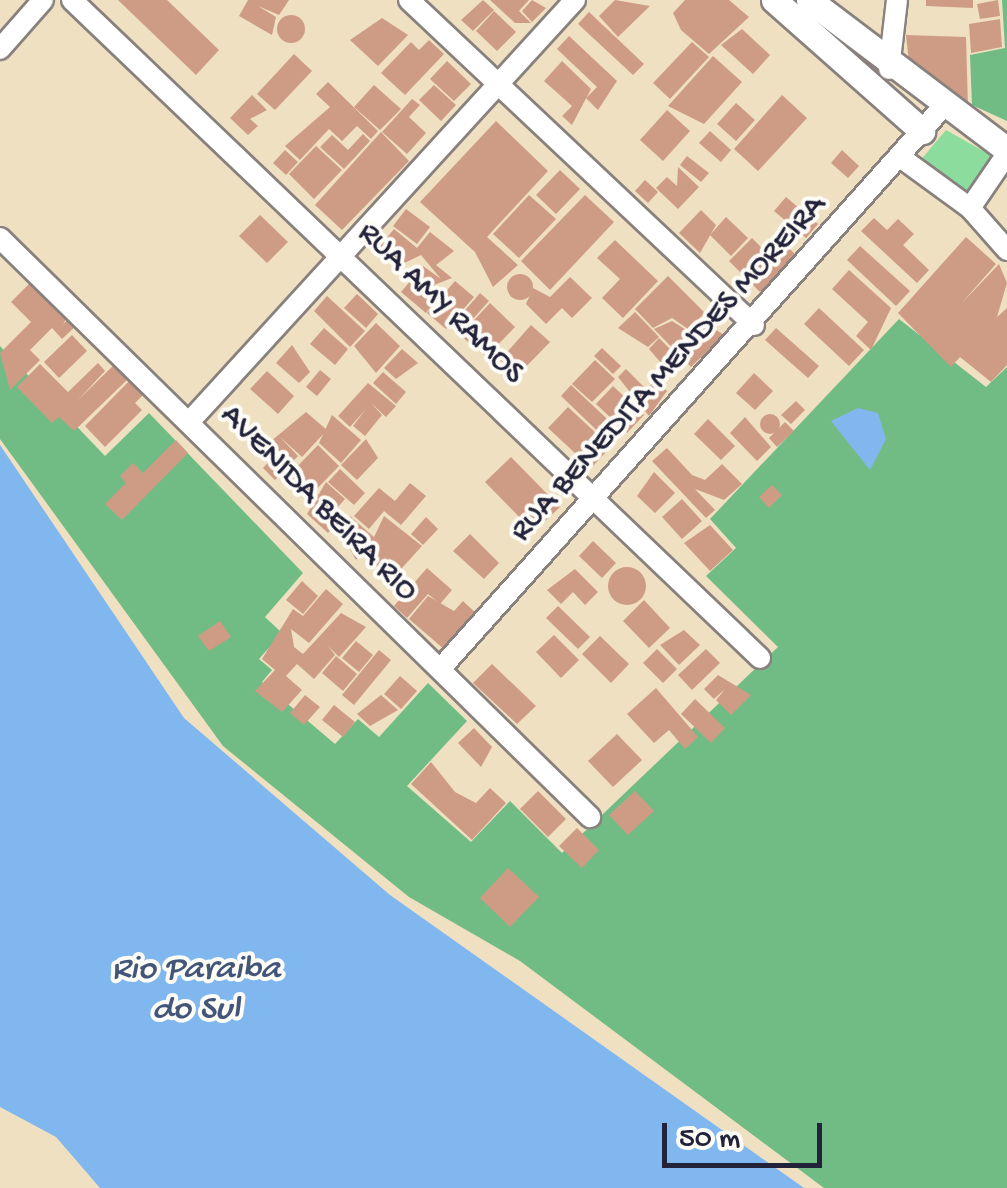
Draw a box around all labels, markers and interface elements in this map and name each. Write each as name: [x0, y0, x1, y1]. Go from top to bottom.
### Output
street label: RUA BENEDITA MENDES MOREIRA: [503, 188, 835, 550]
street label: RUA AMY RAMOS: [349, 215, 531, 393]
street label: AVENIDA BEIRA RIO: [211, 397, 425, 611]
water label: Rio Paraiba do Sul: [112, 950, 280, 1032]
scale bar: [667, 1103, 827, 1165]
text: 50 m: [679, 1123, 740, 1158]

